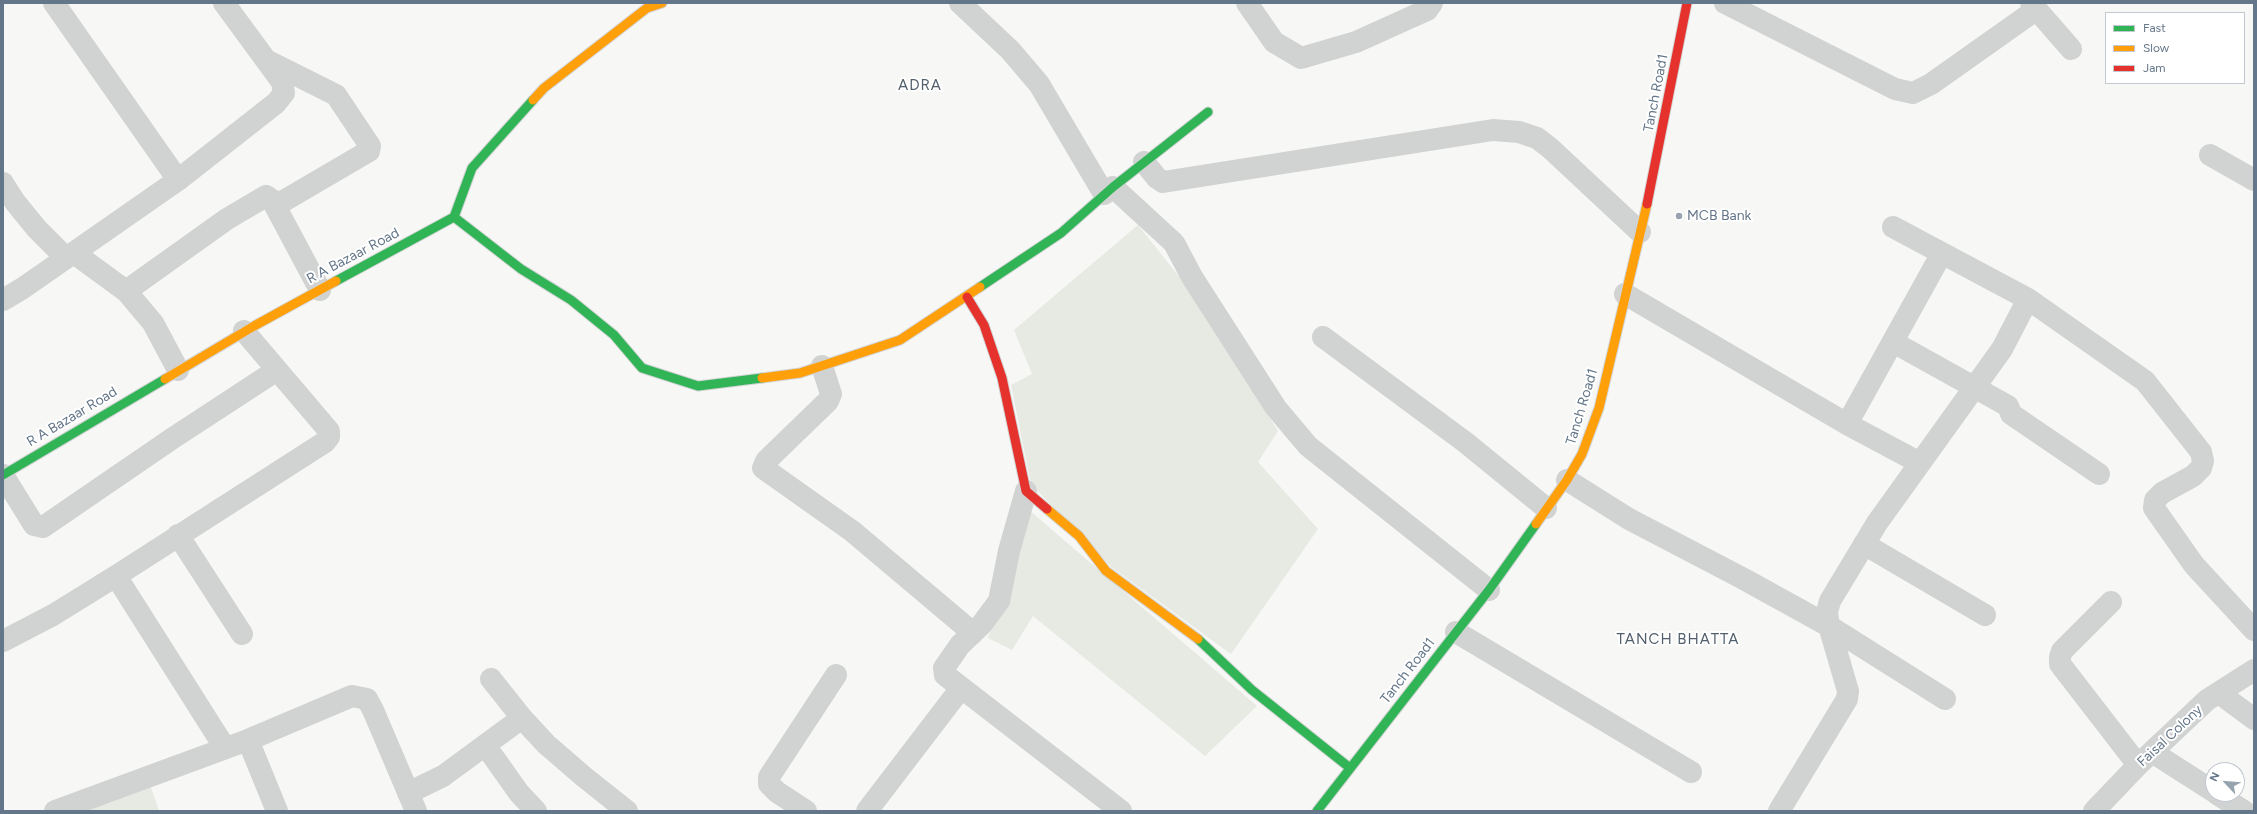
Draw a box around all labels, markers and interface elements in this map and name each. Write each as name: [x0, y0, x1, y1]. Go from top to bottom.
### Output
legend: [2105, 12, 2245, 84]
text: Fast: [2143, 21, 2166, 35]
text: Slow: [2143, 41, 2169, 55]
street label: Tanch Road1: [1640, 53, 1672, 133]
text: Jam: [2143, 61, 2166, 75]
district label: ADRA: [898, 77, 942, 95]
place label: MCB Bank: [1687, 208, 1751, 224]
marker: MCB Bank: [1674, 211, 1684, 221]
street label: R A Bazaar Road: [304, 225, 402, 287]
street label: Tanch Road1: [1562, 367, 1602, 447]
street label: R A Bazaar Road: [24, 383, 120, 451]
district label: TANCH BHATTA: [1617, 631, 1739, 649]
street label: Tanch Road1: [1377, 635, 1439, 707]
street label: Faisal Colony: [2134, 702, 2206, 770]
north arrow: [2205, 762, 2245, 802]
text: N: [2207, 770, 2222, 784]

